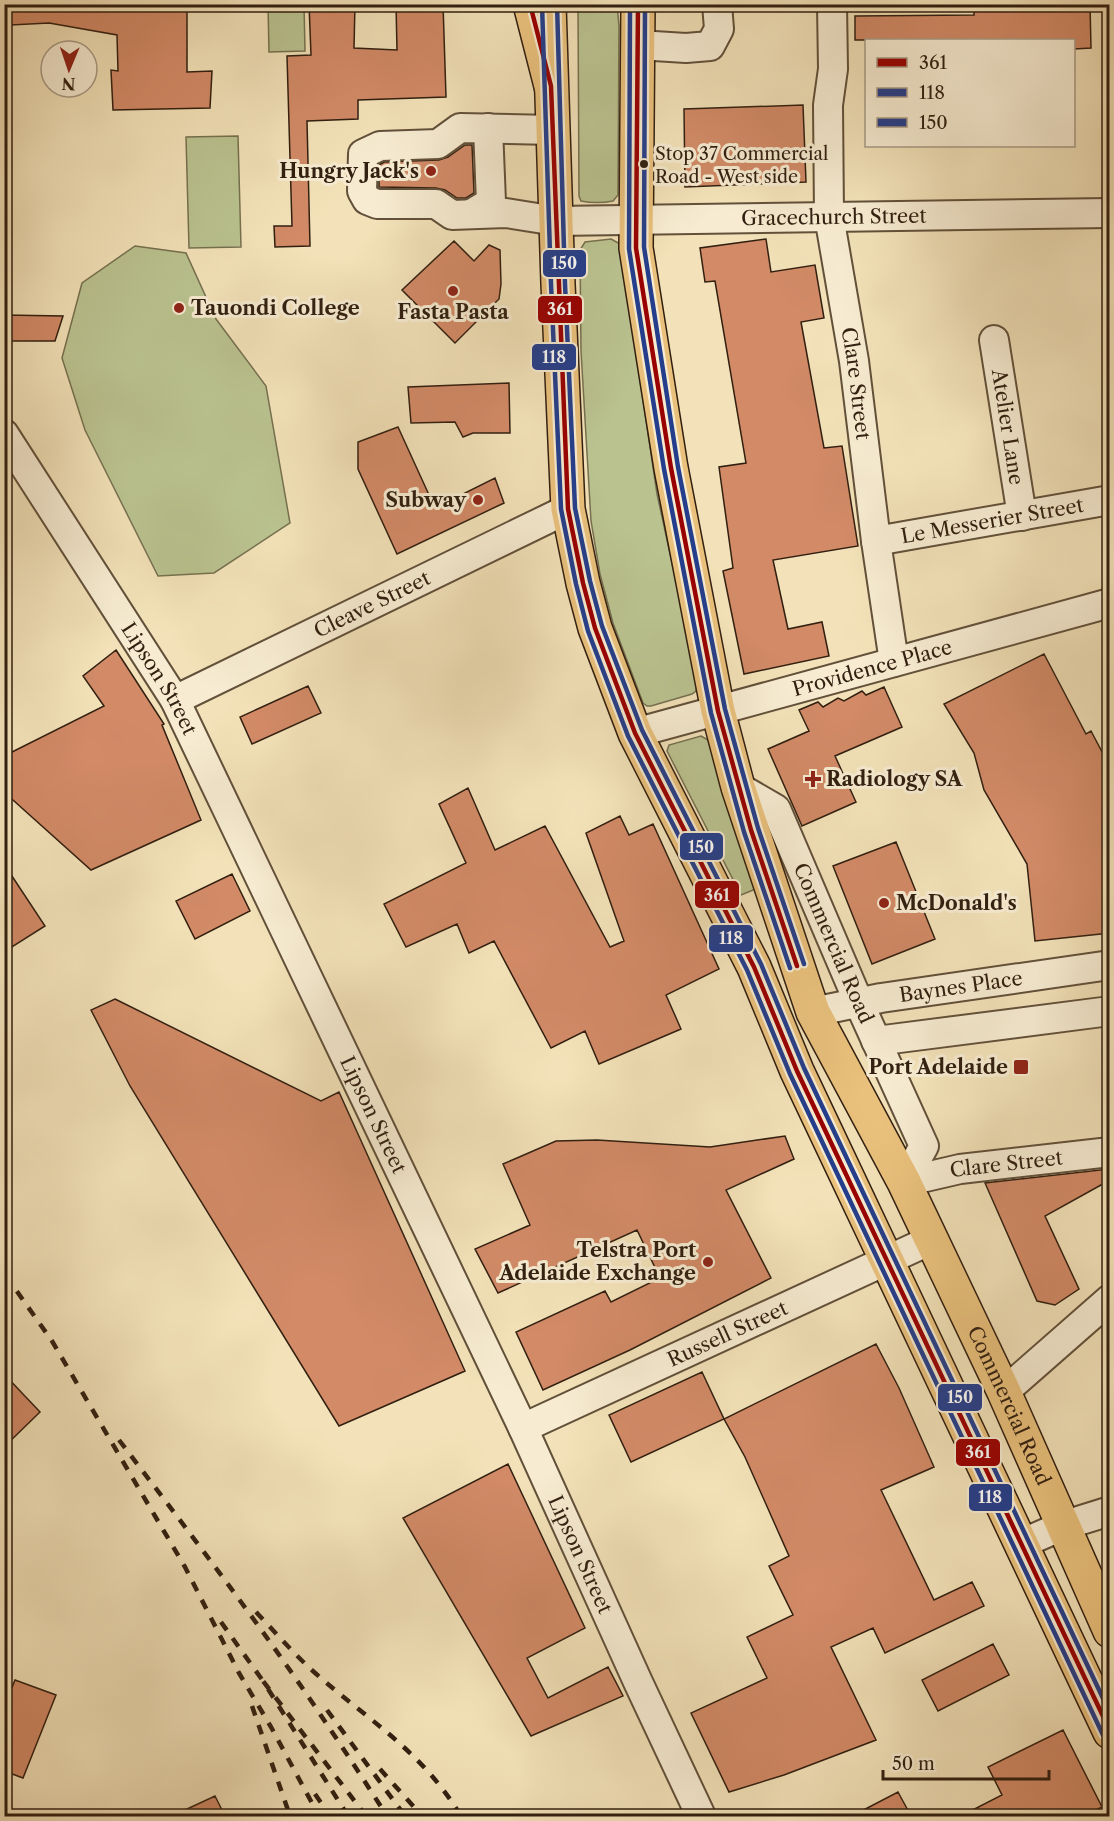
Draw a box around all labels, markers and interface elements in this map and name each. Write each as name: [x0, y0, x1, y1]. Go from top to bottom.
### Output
north arrow: [39, 39, 99, 99]
legend: [865, 39, 1075, 147]
text: 361: [919, 52, 947, 74]
text: N: [61, 74, 76, 94]
text: 118: [919, 82, 945, 104]
text: 150: [919, 112, 948, 134]
place label: Stop 37 Commercial Road - West side: [655, 143, 828, 188]
marker: Stop 37 Commercial Road - West side: [638, 158, 650, 170]
place label: Hungry Jack's: [279, 159, 419, 183]
marker: Hungry Jack's: [424, 164, 438, 178]
street label: Gracechurch Street: [741, 204, 927, 230]
line badge: 150: [542, 249, 587, 278]
text: 150: [551, 253, 577, 273]
marker: Fasta Pasta: [446, 284, 460, 298]
line badge: 361: [537, 295, 583, 324]
place label: Tauondi College: [191, 296, 360, 320]
text: 361: [547, 299, 574, 319]
place label: Fasta Pasta: [397, 300, 509, 324]
marker: Tauondi College: [172, 301, 186, 315]
street label: Clare Street: [836, 325, 876, 441]
line badge: 118: [531, 343, 577, 371]
text: 118: [542, 347, 566, 367]
street label: Atelier Lane: [987, 366, 1029, 487]
place label: Subway: [385, 488, 467, 512]
marker: Subway: [471, 493, 485, 507]
street label: Le Messerier Street: [899, 493, 1085, 548]
street label: Cleave Street: [310, 566, 434, 643]
street label: Lipson Street: [116, 618, 202, 739]
street label: Providence Place: [790, 635, 955, 701]
place label: Radiology SA: [826, 767, 963, 791]
marker: Radiology SA: [804, 770, 822, 788]
line badge: 150: [679, 832, 724, 861]
text: 150: [688, 837, 714, 857]
street label: Commercial Road: [789, 859, 879, 1027]
line badge: 361: [694, 880, 740, 909]
text: 361: [704, 885, 731, 905]
place label: McDonald's: [896, 891, 1017, 915]
marker: McDonald's: [877, 896, 891, 910]
line badge: 118: [708, 924, 754, 953]
text: 118: [719, 928, 743, 948]
street label: Baynes Place: [897, 966, 1024, 1007]
street label: Lipson Street: [335, 1052, 412, 1177]
place label: Port Adelaide: [868, 1055, 1008, 1079]
marker: Port Adelaide: [1012, 1058, 1030, 1076]
street label: Clare Street: [947, 1145, 1064, 1183]
place label: Telstra Port Adelaide Exchange: [498, 1238, 696, 1285]
marker: Telstra Port Adelaide Exchange: [701, 1255, 715, 1269]
street label: Russell Street: [663, 1296, 791, 1372]
street label: Commercial Road: [962, 1322, 1056, 1489]
line badge: 150: [937, 1383, 983, 1412]
text: 150: [947, 1387, 973, 1407]
line badge: 361: [955, 1438, 1001, 1467]
text: 361: [965, 1442, 992, 1462]
line badge: 118: [968, 1483, 1013, 1512]
text: 118: [978, 1487, 1002, 1507]
street label: Lipson Street: [543, 1492, 617, 1617]
scale bar: [883, 1743, 1050, 1781]
text: 50 m: [892, 1753, 935, 1775]

